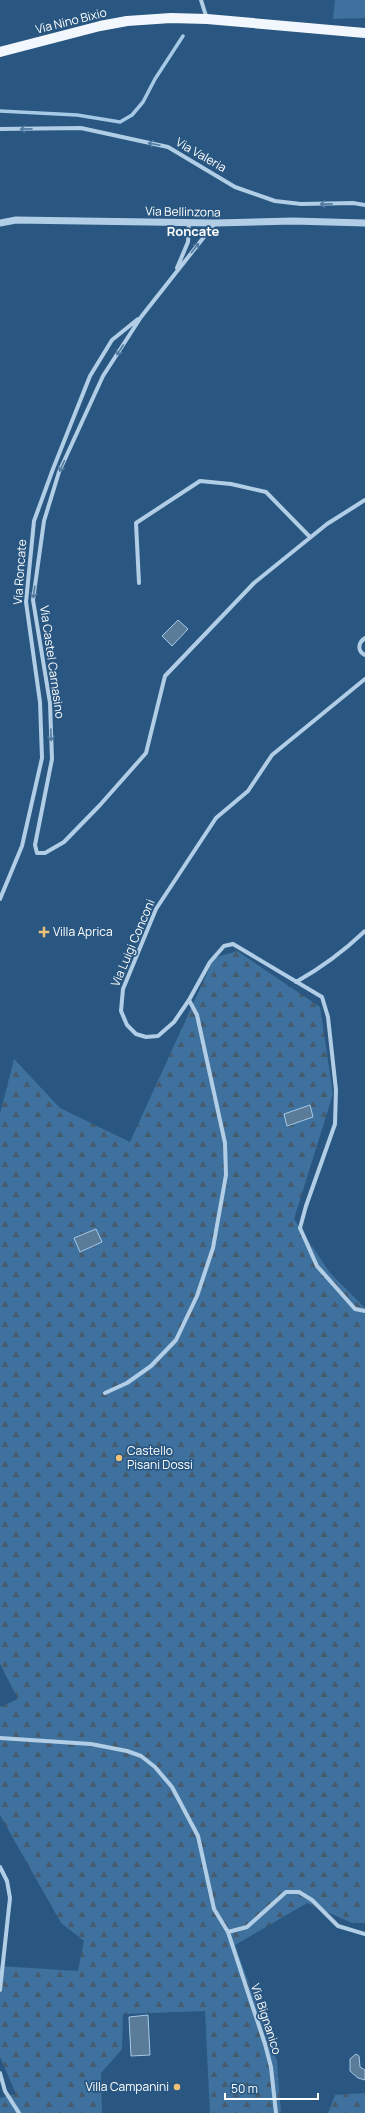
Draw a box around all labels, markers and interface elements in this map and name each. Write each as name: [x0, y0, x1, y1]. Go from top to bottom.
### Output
street label: Via Nino Bixio: [33, 3, 108, 38]
one-way arrow: [20, 125, 33, 133]
street label: Via Valeria: [173, 133, 230, 176]
one-way arrow: [148, 140, 161, 148]
one-way arrow: [320, 200, 333, 208]
street label: Via Bellinzona: [145, 202, 221, 221]
district label: Roncate: [167, 222, 219, 240]
one-way arrow: [191, 243, 199, 254]
one-way arrow: [116, 344, 124, 355]
one-way arrow: [58, 459, 65, 471]
street label: Via Roncate: [9, 539, 30, 605]
one-way arrow: [30, 585, 38, 598]
street label: Via Castel Carnasino: [36, 604, 69, 719]
one-way arrow: [47, 728, 55, 741]
street label: Via Luigi Conconi: [106, 896, 159, 989]
place label: Villa Aprica: [53, 923, 113, 940]
marker: Villa Aprica: [38, 926, 50, 938]
place label: Castello Pisani Dossi: [127, 1442, 193, 1473]
marker: Castello Pisani Dossi: [114, 1453, 124, 1463]
street label: Via Bignanico: [247, 1981, 286, 2056]
scale bar: [225, 2075, 318, 2101]
place label: Villa Campanini: [85, 2078, 169, 2095]
text: 50 m: [231, 2080, 258, 2097]
marker: Villa Campanini: [172, 2082, 182, 2092]

